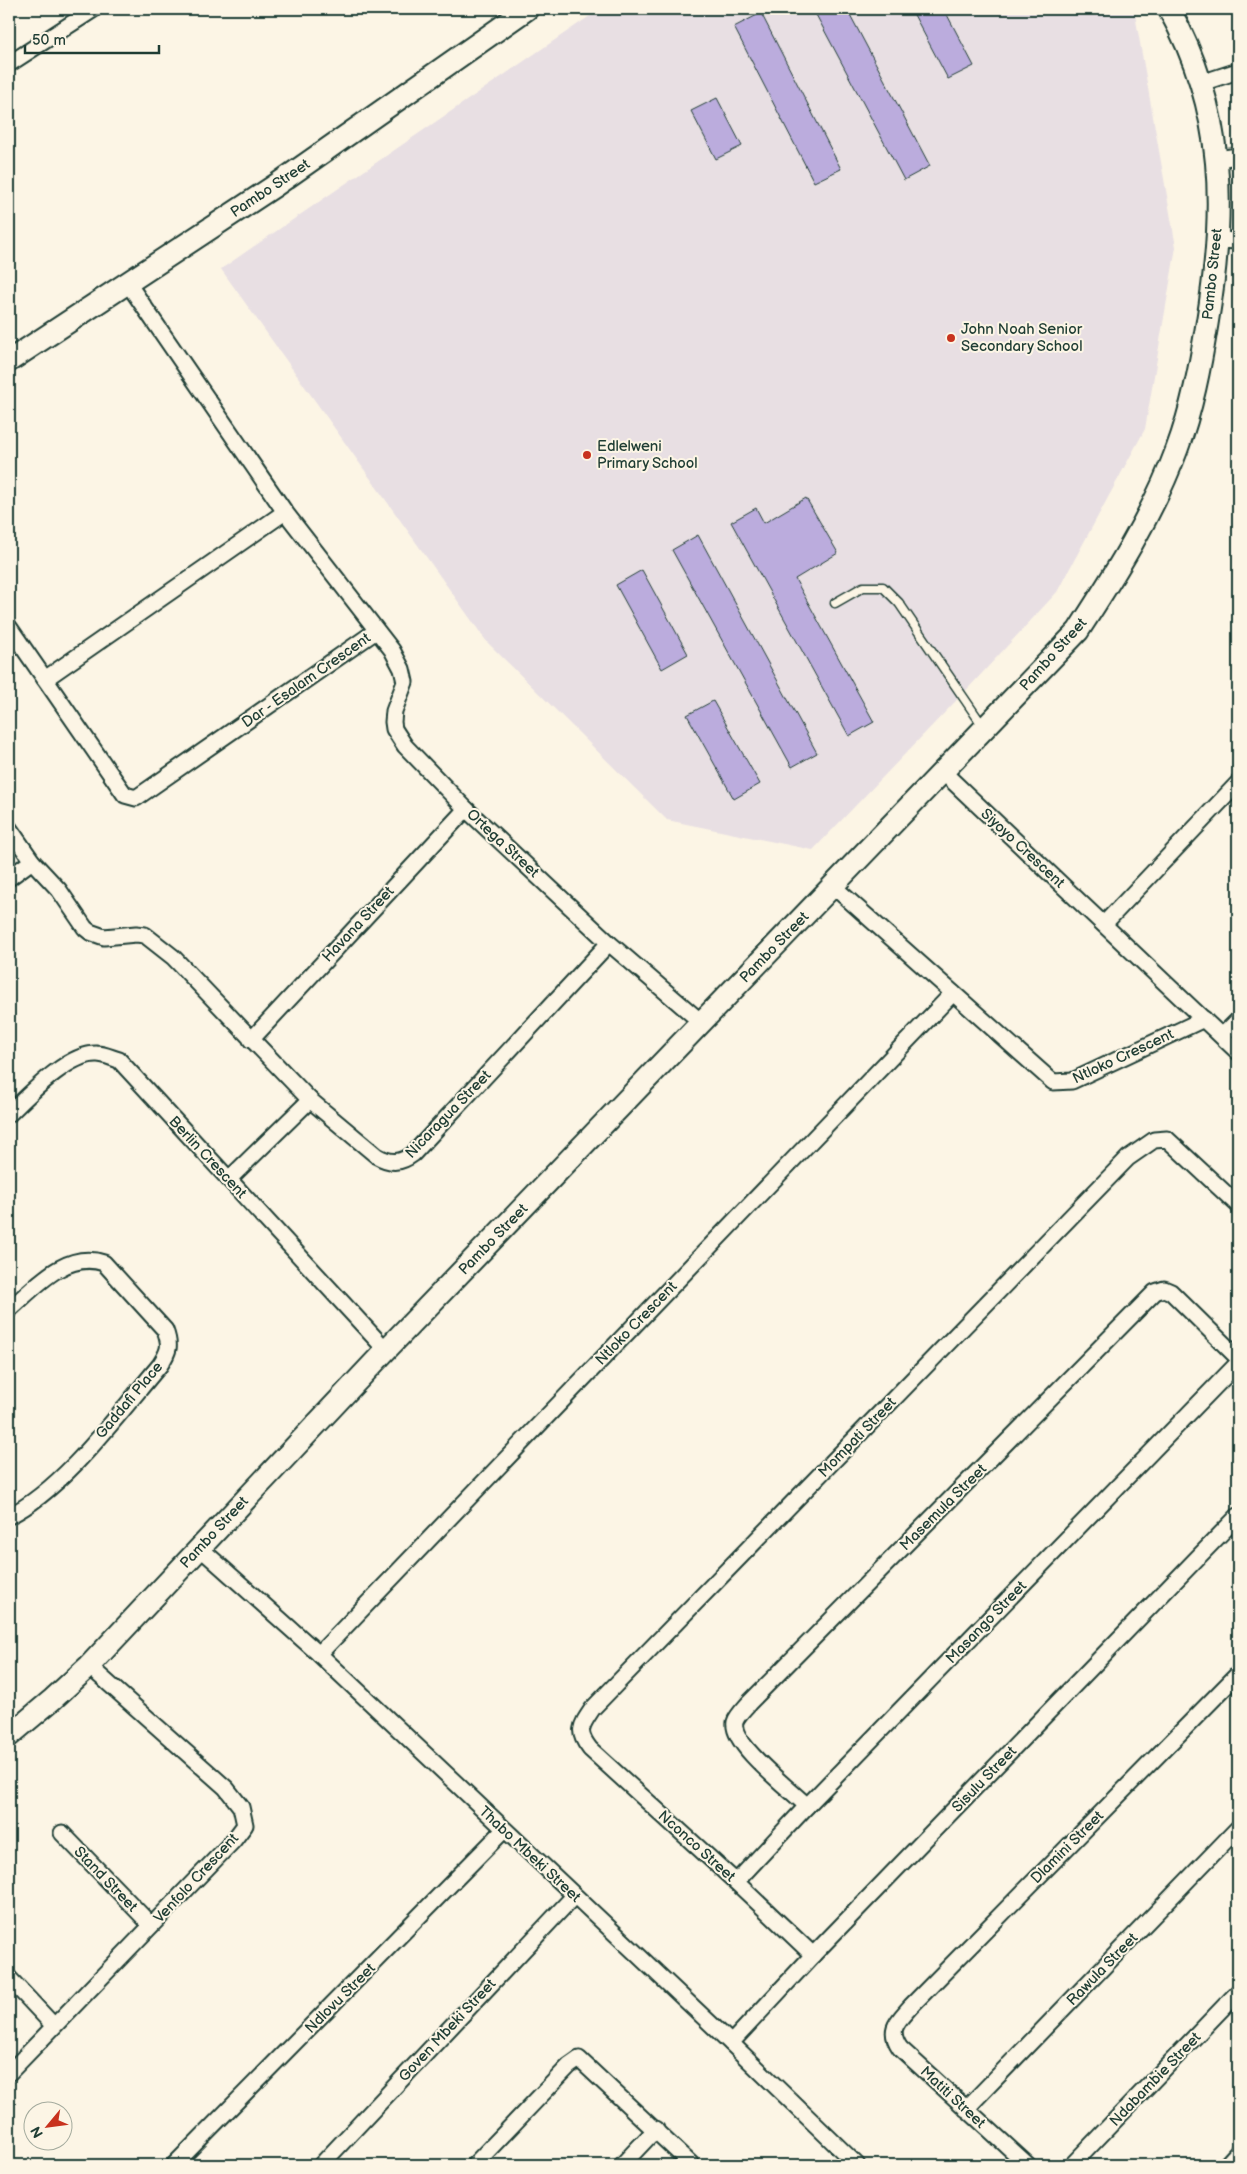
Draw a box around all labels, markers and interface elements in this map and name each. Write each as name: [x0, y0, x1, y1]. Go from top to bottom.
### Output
scale bar: [25, 22, 159, 54]
text: 50 m: [32, 31, 66, 50]
street label: Pambo Street: [227, 155, 314, 222]
street label: Pambo Street: [1198, 227, 1227, 321]
place label: John Noah Senior Secondary School: [961, 320, 1083, 356]
marker: John Noah Senior Secondary School: [945, 332, 957, 344]
place label: Edlelweni Primary School: [597, 437, 698, 473]
marker: Edlelweni Primary School: [581, 449, 593, 461]
street label: Pambo Street: [1016, 614, 1091, 695]
street label: Dar - Esalam Crescent: [238, 629, 375, 732]
street label: Siyoyo Crescent: [977, 804, 1069, 892]
street label: Ortega Street: [462, 805, 543, 882]
street label: Havana Street: [318, 882, 399, 966]
street label: Pambo Street: [736, 907, 813, 987]
street label: Ntloko Crescent: [1070, 1025, 1177, 1088]
street label: Nicaragua Street: [401, 1066, 496, 1162]
street label: Berlin Crescent: [165, 1112, 251, 1203]
street label: Pambo Street: [455, 1199, 532, 1279]
street label: Ntloko Crescent: [592, 1277, 681, 1369]
street label: Gaddafi Place: [92, 1358, 167, 1443]
street label: Mompati Street: [814, 1393, 901, 1481]
street label: Masemula Street: [896, 1460, 991, 1555]
street label: Pambo Street: [176, 1492, 253, 1572]
street label: Masango Street: [942, 1577, 1031, 1668]
street label: Sisulu Street: [948, 1742, 1021, 1817]
street label: Thabo Mbeki Street: [475, 1802, 585, 1907]
street label: Nconco Street: [654, 1807, 740, 1886]
street label: Dlamini Street: [1027, 1807, 1108, 1888]
street label: Venfolo Crescent: [150, 1829, 243, 1927]
street label: Stand Street: [70, 1843, 142, 1916]
street label: Rawula Street: [1063, 1929, 1142, 2010]
street label: Ndlovu Street: [301, 1959, 380, 2038]
street label: Goven Mbeki Street: [395, 1975, 500, 2086]
street label: Ndabambie Street: [1106, 2028, 1205, 2130]
street label: Matiti Street: [916, 2062, 990, 2133]
north arrow: [22, 2102, 72, 2152]
text: N: [27, 2123, 47, 2141]

